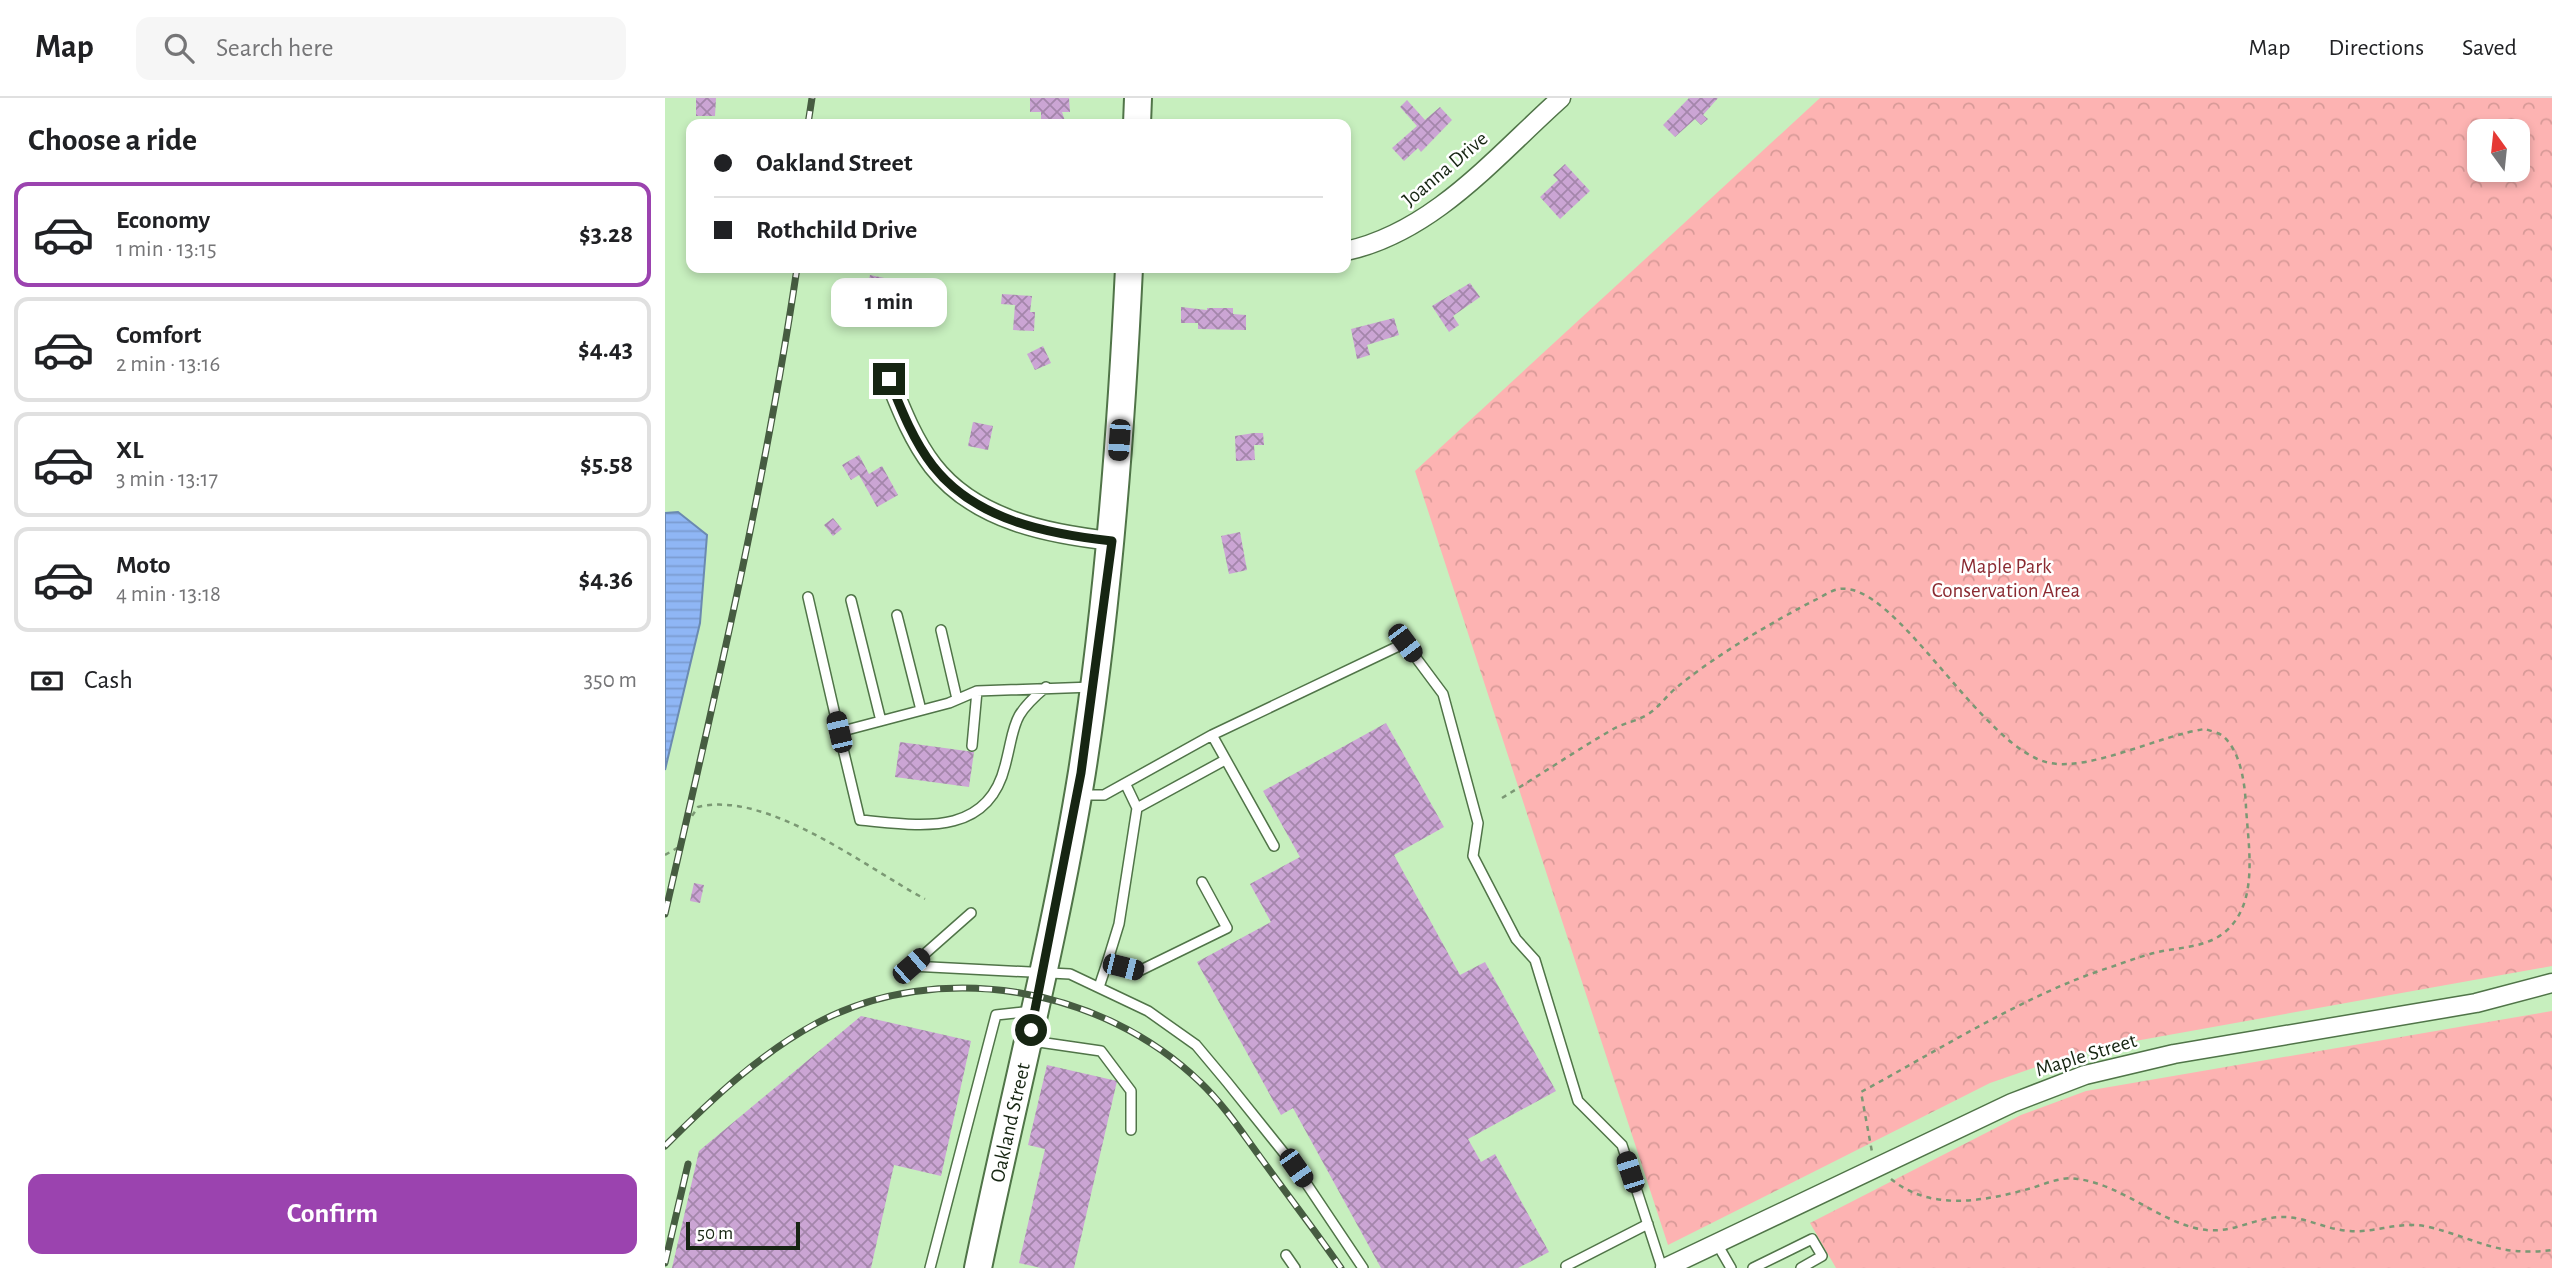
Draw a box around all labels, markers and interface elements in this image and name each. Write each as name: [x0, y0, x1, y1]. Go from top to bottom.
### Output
search box: [136, 17, 626, 80]
icon: search: [160, 29, 198, 67]
text: Map: [35, 31, 94, 64]
text: Search here: [216, 35, 334, 61]
text: Map: [2248, 36, 2290, 60]
text: Directions: [2328, 36, 2424, 60]
text: Saved: [2462, 36, 2517, 60]
north arrow: [2467, 119, 2531, 182]
map controls: [2467, 119, 2530, 182]
text: Choose a ride: [28, 124, 197, 156]
street label: Joanna Drive: [1398, 127, 1492, 211]
text: Oakland Street: [756, 150, 913, 176]
icon: car: [32, 203, 95, 266]
text: Economy: [116, 207, 210, 233]
text: Rothchild Drive: [756, 217, 917, 243]
text: $3.28: [579, 221, 633, 247]
text: 1 min · 13:15: [116, 238, 217, 261]
callout: 1 min: [831, 278, 947, 327]
text: 1 min: [865, 291, 913, 314]
icon: car: [32, 318, 95, 381]
text: Comfort: [116, 322, 201, 348]
text: $4.43: [578, 336, 633, 362]
text: 2 min · 13:16: [116, 353, 220, 376]
route end: [873, 363, 905, 395]
car: [1108, 418, 1131, 462]
icon: car: [32, 433, 95, 496]
text: XL: [116, 437, 143, 463]
text: $5.58: [580, 451, 633, 477]
text: 3 min · 13:17: [116, 468, 218, 491]
icon: car: [32, 548, 95, 611]
text: Moto: [116, 552, 171, 578]
park label: Maple Park Conservation Area: [1932, 556, 2081, 601]
text: $4.36: [579, 566, 633, 592]
text: 4 min · 13:18: [116, 583, 221, 606]
car: [1384, 620, 1427, 666]
icon: cash: [28, 662, 66, 700]
text: Cash: [84, 667, 133, 693]
text: 350 m: [584, 669, 637, 692]
car: [825, 709, 854, 755]
car: [889, 944, 934, 988]
car: [1101, 952, 1146, 982]
route start: [1015, 1014, 1047, 1046]
street label: Maple Street: [2033, 1030, 2139, 1080]
street label: Oakland Street: [986, 1060, 1033, 1184]
car: [1276, 1145, 1317, 1191]
car: [1614, 1149, 1647, 1195]
button: Confirm: [28, 1174, 637, 1254]
scale bar: [686, 1219, 800, 1251]
text: 50 m: [697, 1224, 733, 1243]

